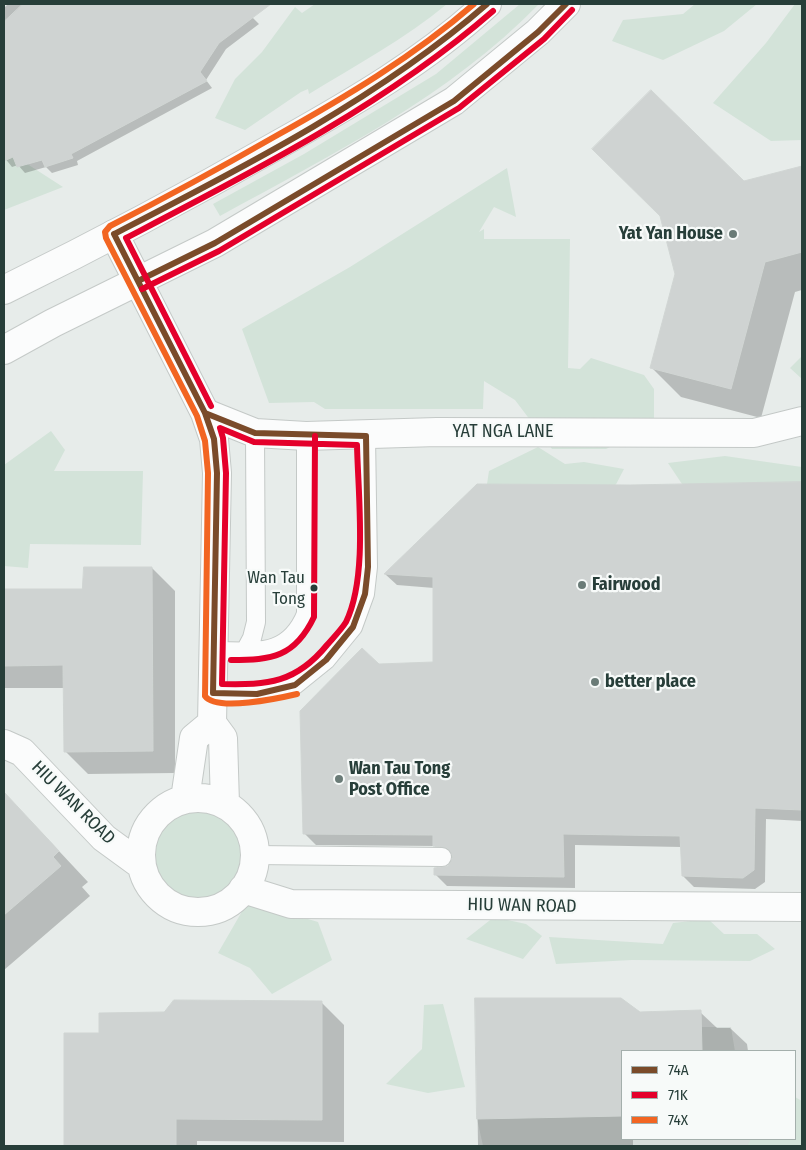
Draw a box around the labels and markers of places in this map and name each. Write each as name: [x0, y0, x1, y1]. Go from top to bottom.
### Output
place label: Yat Yan House: [619, 223, 723, 245]
marker: Yat Yan House: [727, 228, 739, 240]
place label: Wan Tau Tong: [247, 568, 305, 608]
place label: Fairwood: [592, 574, 660, 596]
marker: Fairwood: [576, 579, 588, 591]
marker: Wan Tau Tong: [309, 583, 319, 593]
place label: better place: [605, 671, 696, 693]
marker: better place: [589, 676, 601, 688]
place label: Wan Tau Tong Post Office: [349, 758, 450, 801]
marker: Wan Tau Tong Post Office: [333, 773, 345, 785]

